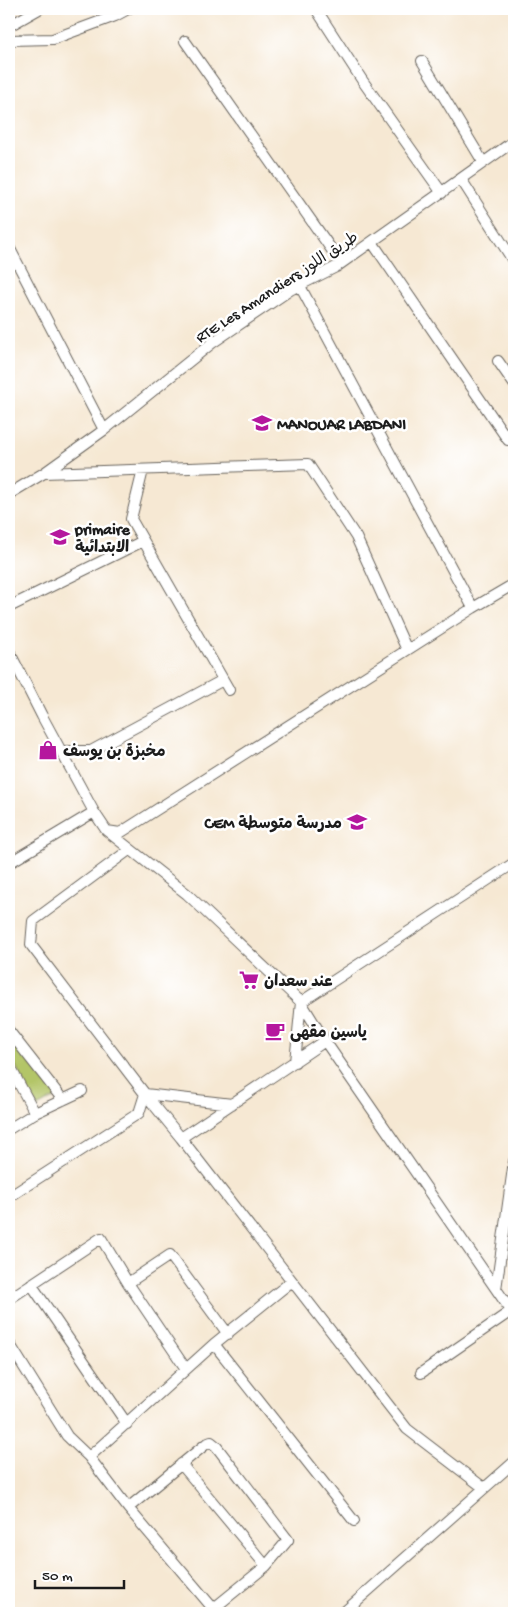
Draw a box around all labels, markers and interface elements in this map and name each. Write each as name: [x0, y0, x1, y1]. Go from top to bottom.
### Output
street label: RTE Les Amandiers طريق اللوز: [193, 229, 363, 349]
school or university icon: MANOUAR LABDANI: [251, 412, 273, 434]
place label: MANOUAR LABDANI: [277, 417, 406, 436]
place label: primaire الابتدائية: [74, 522, 130, 559]
school or university icon: primaire الابتدائية: [49, 526, 71, 548]
shop icon: مخبزة بن یوسف: [37, 739, 59, 761]
place label: مخبزة بن یوسف: [63, 743, 165, 763]
school or university icon: CEM مدرسة متوسطة: [346, 811, 368, 833]
place label: CEM مدرسة متوسطة: [204, 815, 342, 835]
supermarket icon: عند سعدان: [238, 969, 260, 991]
place label: عند سعدان: [264, 973, 333, 993]
cafe icon: ياسين مقهى: [264, 1020, 286, 1042]
place label: ياسين مقهى: [290, 1024, 367, 1044]
scale bar: [35, 1557, 124, 1589]
text: 50 m: [42, 1568, 73, 1586]

